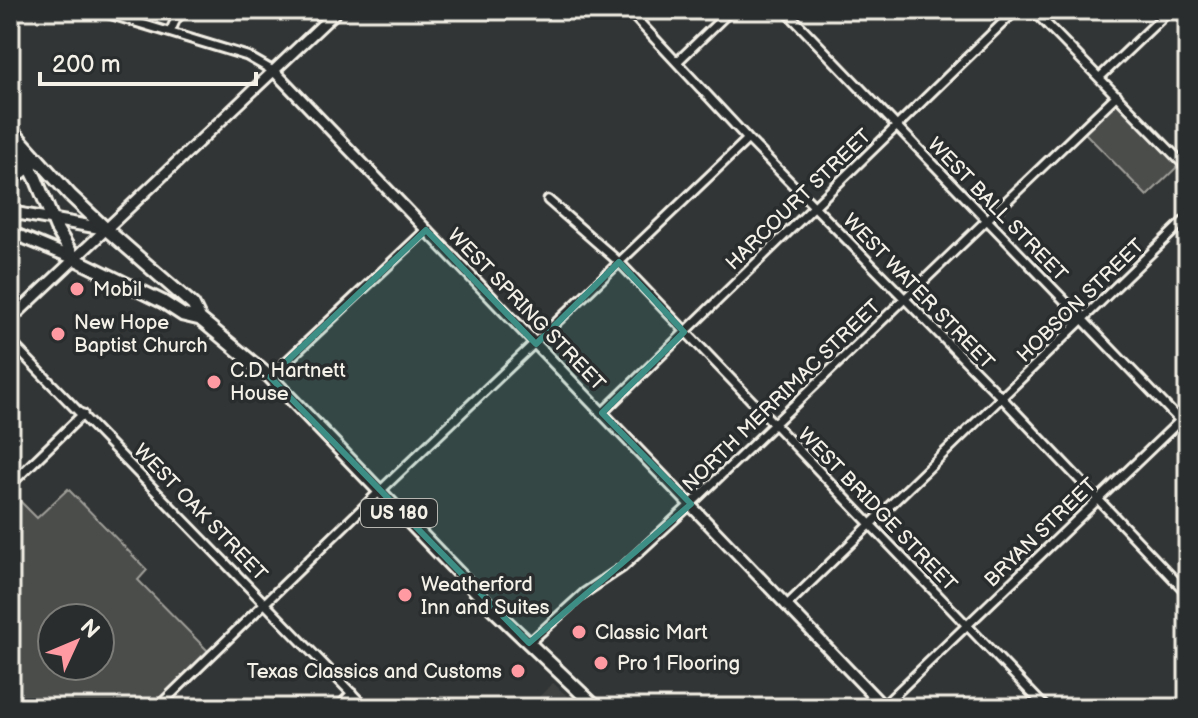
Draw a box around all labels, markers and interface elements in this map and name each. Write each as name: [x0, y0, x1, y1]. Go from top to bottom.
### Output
scale bar: [40, 36, 256, 86]
text: 200 m: [52, 50, 121, 79]
street label: HARCOURT STREET: [721, 124, 876, 275]
street label: WEST BALL STREET: [922, 133, 1072, 287]
street label: WEST WATER STREET: [838, 209, 999, 375]
street label: WEST SPRING STREET: [442, 223, 610, 396]
street label: HOBSON STREET: [1012, 234, 1149, 367]
place label: Mobil: [93, 278, 142, 302]
marker: Mobil: [68, 280, 86, 298]
street label: NORTH MERRIMAC STREET: [678, 295, 886, 497]
place label: New Hope Baptist Church: [74, 311, 207, 358]
marker: New Hope Baptist Church: [49, 325, 67, 343]
place label: C.D. Hartnett House: [230, 359, 346, 406]
marker: C.D. Hartnett House: [205, 373, 223, 391]
street label: WEST BRIDGE STREET: [793, 423, 962, 597]
street label: WEST OAK STREET: [129, 439, 272, 586]
street label: BRYAN STREET: [980, 473, 1102, 592]
road number: US 180: [361, 499, 437, 527]
place label: Weatherford Inn and Suites: [421, 573, 550, 620]
marker: Weatherford Inn and Suites: [396, 586, 414, 604]
north arrow: [36, 602, 116, 682]
text: N: [74, 614, 105, 644]
place label: Classic Mart: [595, 621, 708, 645]
marker: Classic Mart: [570, 623, 588, 641]
place label: Pro 1 Flooring: [617, 652, 740, 676]
marker: Pro 1 Flooring: [592, 654, 610, 672]
place label: Texas Classics and Customs: [247, 660, 502, 684]
marker: Texas Classics and Customs: [509, 662, 527, 680]

